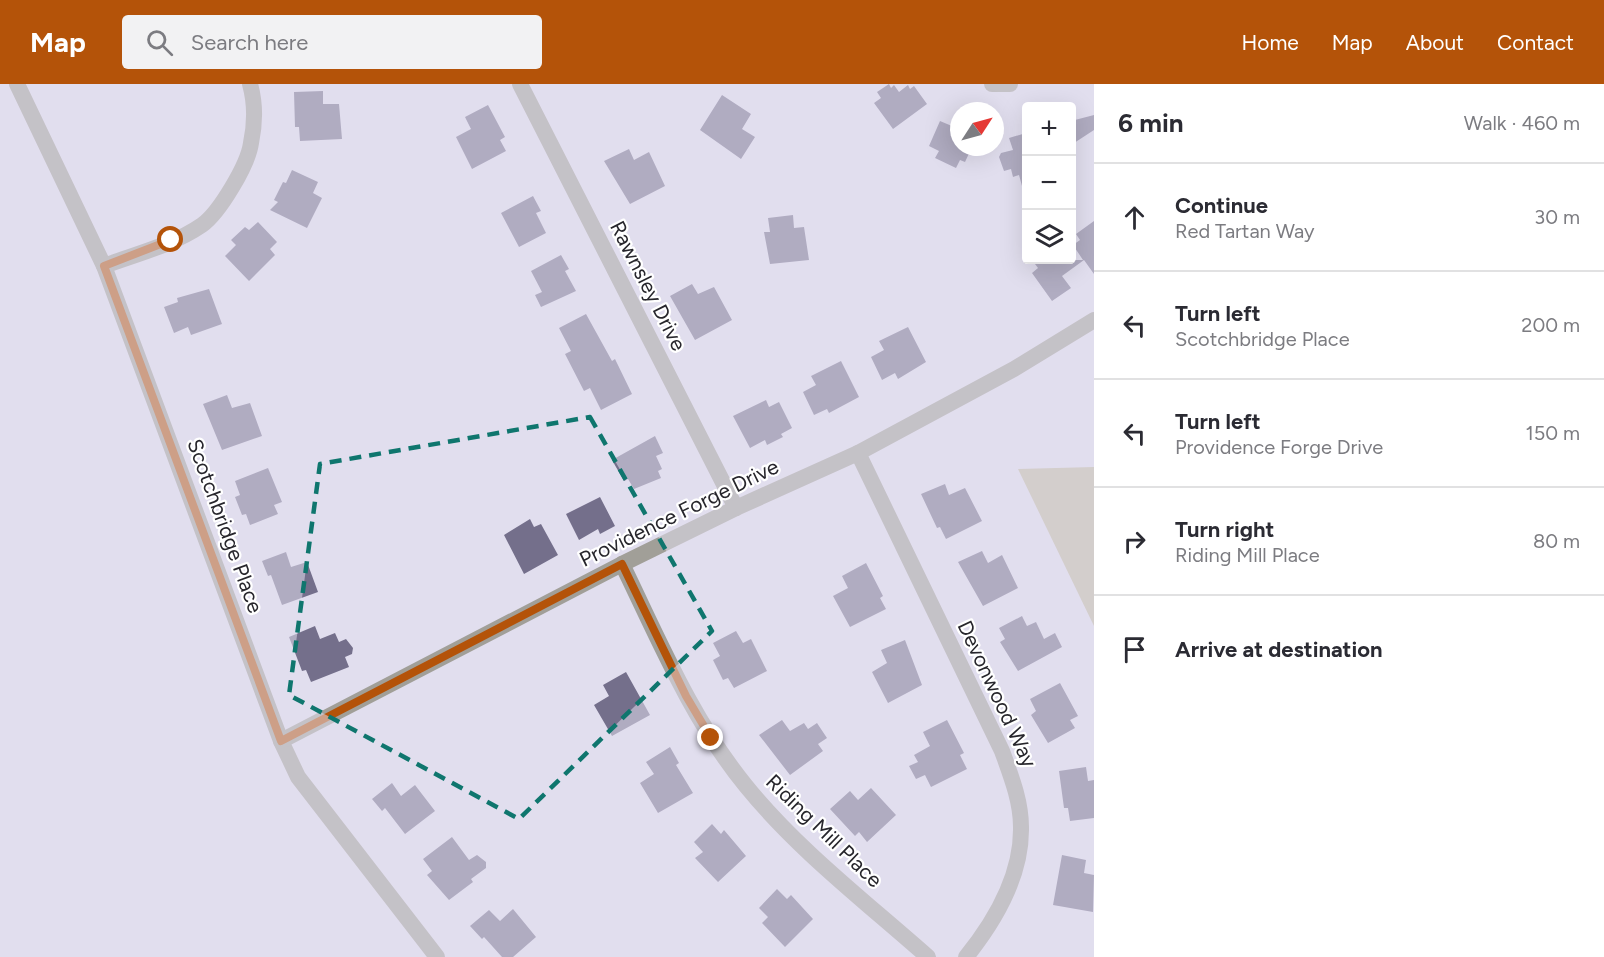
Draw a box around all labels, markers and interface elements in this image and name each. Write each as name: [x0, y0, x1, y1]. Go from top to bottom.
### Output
search box: [122, 15, 542, 69]
text: Map: [30, 25, 86, 59]
icon: search: [143, 26, 176, 59]
text: Search here: [191, 29, 308, 56]
text: Home: [1242, 30, 1299, 55]
text: Map: [1332, 30, 1373, 55]
text: About: [1406, 30, 1464, 55]
text: Contact: [1497, 30, 1574, 55]
north arrow: [950, 102, 1004, 156]
map controls: [1022, 102, 1076, 264]
button: +: [1022, 102, 1076, 156]
text: 6 min: [1118, 107, 1184, 139]
text: Walk · 460 m: [1464, 111, 1580, 135]
button: −: [1022, 156, 1076, 210]
text: Continue: [1175, 192, 1268, 219]
icon: ahead: [1118, 201, 1151, 234]
text: 30 m: [1534, 205, 1580, 229]
button: layers: [1022, 210, 1076, 264]
street label: Rawnsley Drive: [605, 217, 692, 355]
text: Red Tartan Way: [1175, 219, 1315, 243]
route start: [157, 226, 183, 252]
text: Turn left: [1175, 300, 1261, 327]
icon: left: [1118, 309, 1151, 342]
text: 200 m: [1521, 313, 1580, 337]
text: Scotchbridge Place: [1175, 327, 1350, 351]
text: Turn left: [1175, 408, 1261, 435]
icon: left: [1118, 417, 1151, 450]
text: 150 m: [1525, 421, 1580, 445]
street label: Scotchbridge Place: [182, 435, 269, 616]
text: Providence Forge Drive: [1175, 435, 1383, 459]
street label: Providence Forge Drive: [575, 453, 782, 572]
text: Turn right: [1175, 516, 1274, 543]
icon: right: [1118, 525, 1151, 558]
text: 80 m: [1533, 529, 1580, 553]
text: Riding Mill Place: [1175, 543, 1320, 567]
street label: Devonwood Way: [953, 616, 1042, 771]
icon: arrive: [1118, 633, 1151, 666]
text: Arrive at destination: [1175, 636, 1383, 663]
route end: [697, 724, 723, 750]
street label: Riding Mill Place: [761, 769, 888, 892]

